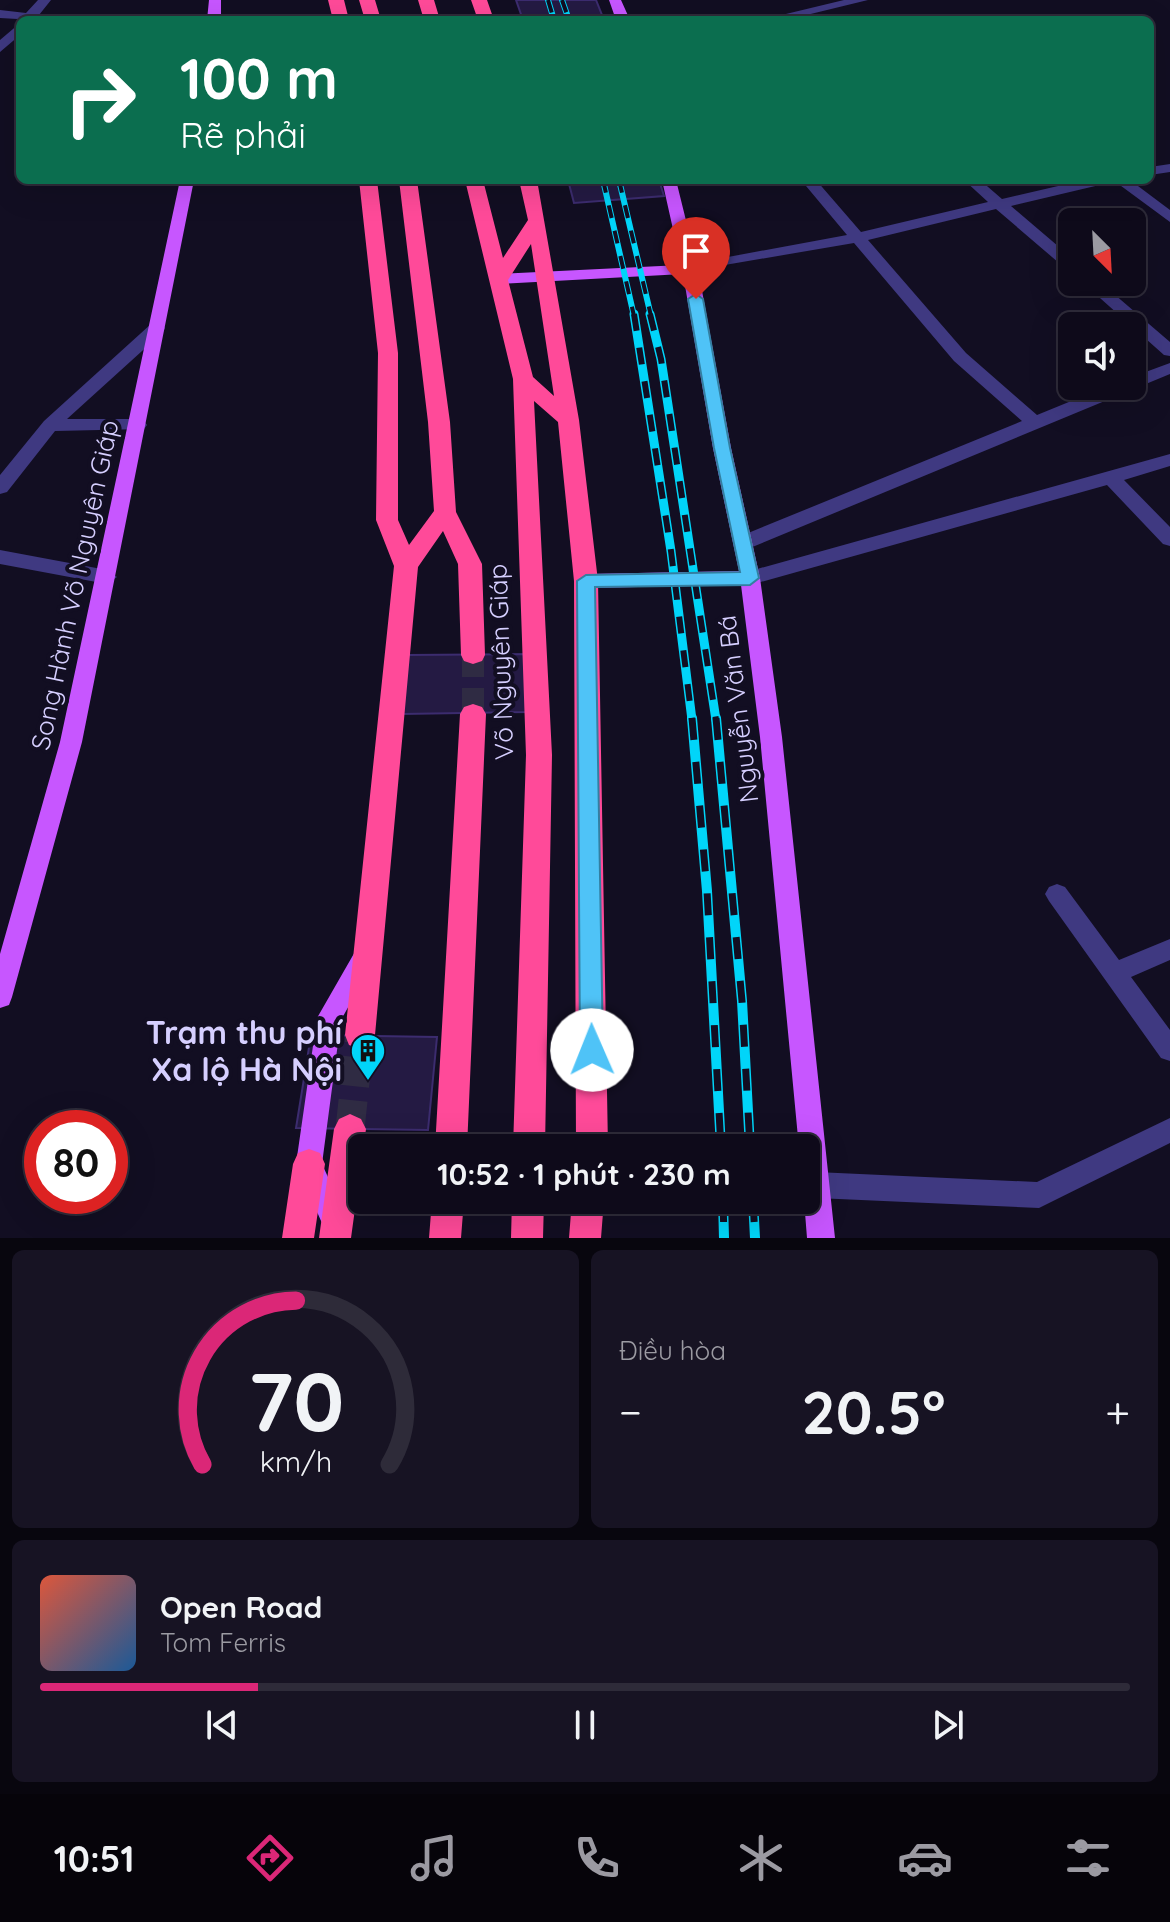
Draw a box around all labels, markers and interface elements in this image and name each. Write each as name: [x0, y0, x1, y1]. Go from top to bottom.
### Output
text: 100 m: [180, 43, 338, 113]
icon: right: [48, 48, 152, 152]
text: Rẽ phải: [180, 112, 306, 157]
north arrow: [1058, 208, 1146, 296]
map controls: [1058, 208, 1146, 400]
pin: [662, 217, 730, 299]
icon: arrive: [674, 229, 718, 273]
button: sound: [1058, 312, 1146, 400]
street label: Song Hành Võ Nguyên Giáp: [23, 417, 126, 753]
street label: Võ Nguyên Giáp: [481, 563, 520, 761]
street label: Nguyễn Văn Bá: [710, 613, 765, 805]
position arrow: [550, 1008, 634, 1092]
place label: Trạm thu phí Xa lộ Hà Nội: [146, 1012, 343, 1089]
building icon: Trạm thu phí Xa lộ Hà Nội: [349, 1032, 387, 1082]
speed limit sign: 80: [24, 1110, 128, 1214]
text: 10:52 · 1 phút · 230 m: [437, 1155, 731, 1193]
text: Điều hòa: [619, 1334, 726, 1367]
text: 70: [247, 1348, 344, 1452]
text: 20.5°: [802, 1374, 946, 1449]
text: −: [619, 1384, 642, 1439]
text: +: [1105, 1384, 1130, 1439]
text: km/h: [259, 1443, 332, 1479]
text: Open Road: [160, 1588, 322, 1626]
text: Tom Ferris: [160, 1626, 286, 1659]
icon: previous: [200, 1703, 244, 1747]
icon: pause: [563, 1703, 607, 1747]
icon: next: [926, 1703, 970, 1747]
icon: directions: [242, 1830, 298, 1886]
icon: music: [406, 1830, 462, 1886]
icon: phone: [569, 1830, 625, 1886]
icon: climate: [733, 1830, 789, 1886]
icon: car: [897, 1830, 953, 1886]
icon: filters: [1060, 1830, 1116, 1886]
text: 10:51: [54, 1836, 134, 1881]

